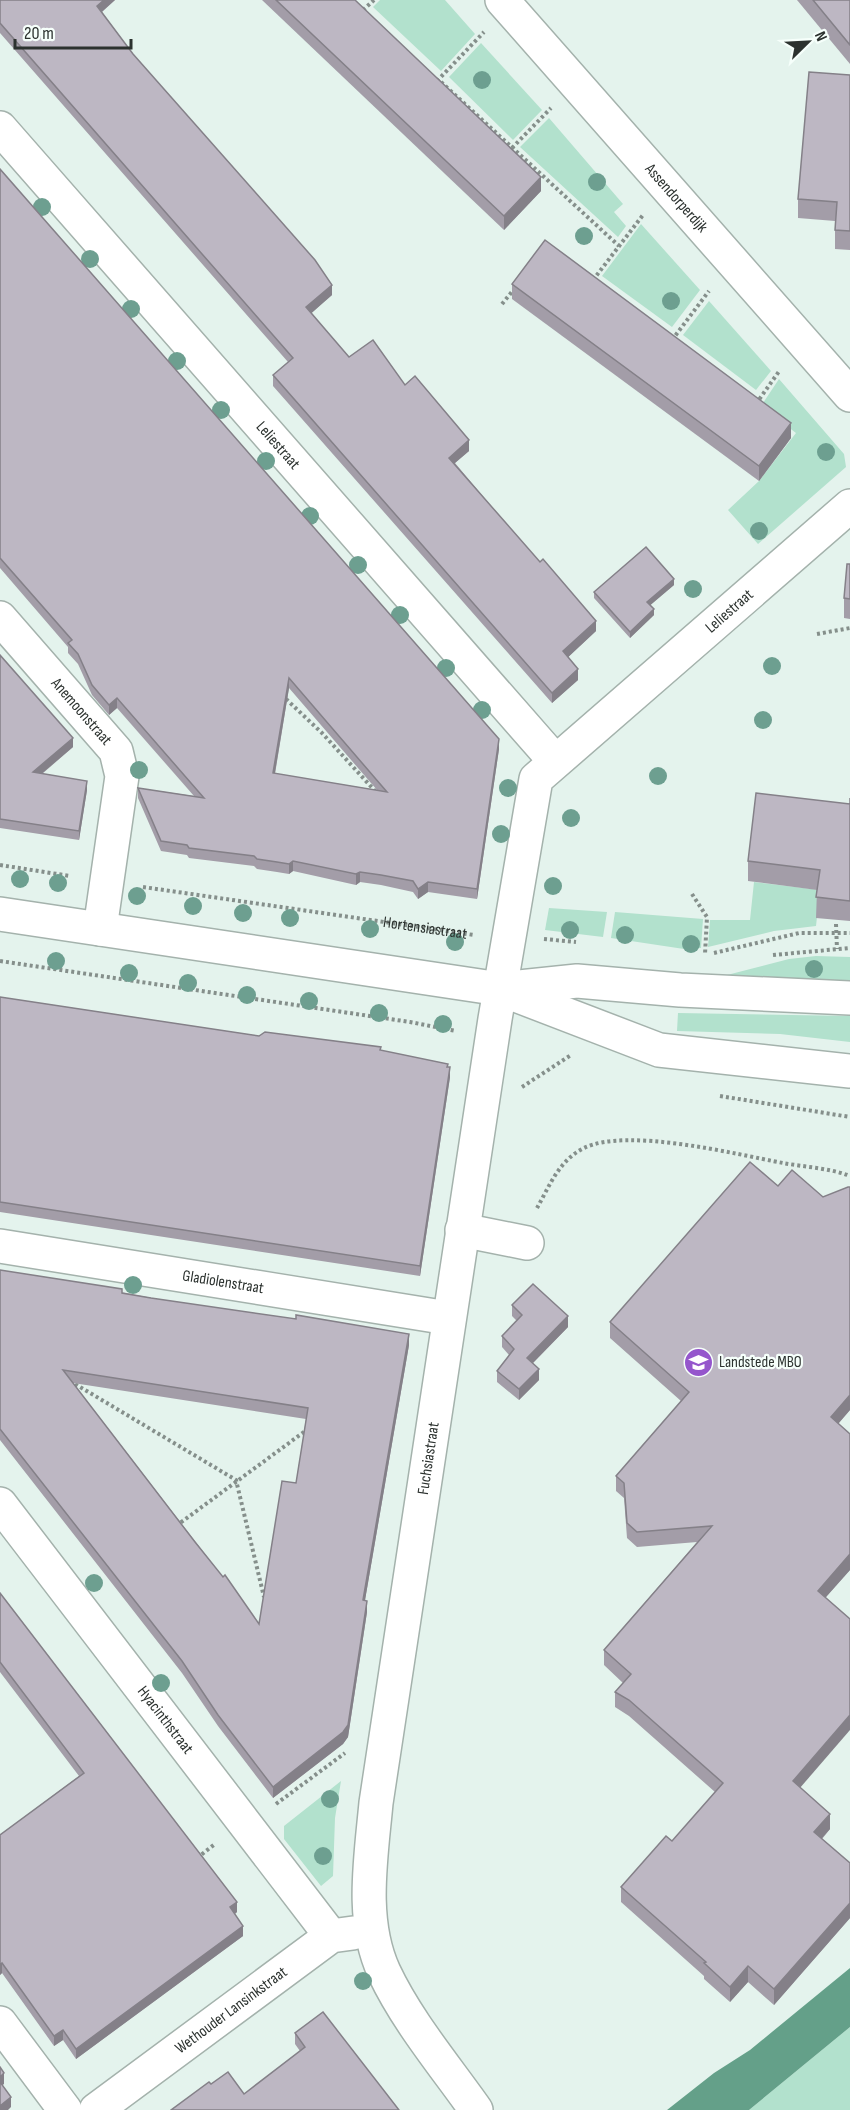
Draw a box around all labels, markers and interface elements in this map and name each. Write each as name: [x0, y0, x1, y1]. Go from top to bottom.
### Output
scale bar: [15, 12, 130, 50]
north arrow: [778, 12, 838, 72]
text: 20 m: [24, 23, 54, 44]
text: N: [810, 29, 831, 44]
street label: Assendorperdijk: [640, 159, 712, 236]
street label: Leliestraat: [252, 418, 304, 473]
street label: Leliestraat: [702, 585, 757, 637]
street label: Anemoonstraat: [46, 673, 116, 749]
street label: Hortensiastraat: [382, 912, 468, 943]
street label: Gladiolenstraat: [181, 1266, 265, 1298]
school or university icon: Landstede MBO: [682, 1346, 714, 1378]
place label: Landstede MBO: [719, 1353, 802, 1372]
street label: Fuchsiastraat: [413, 1421, 443, 1496]
street label: Hyacinthstraat: [133, 1682, 198, 1758]
street label: Wethouder Lansinkstraat: [171, 1962, 291, 2058]

